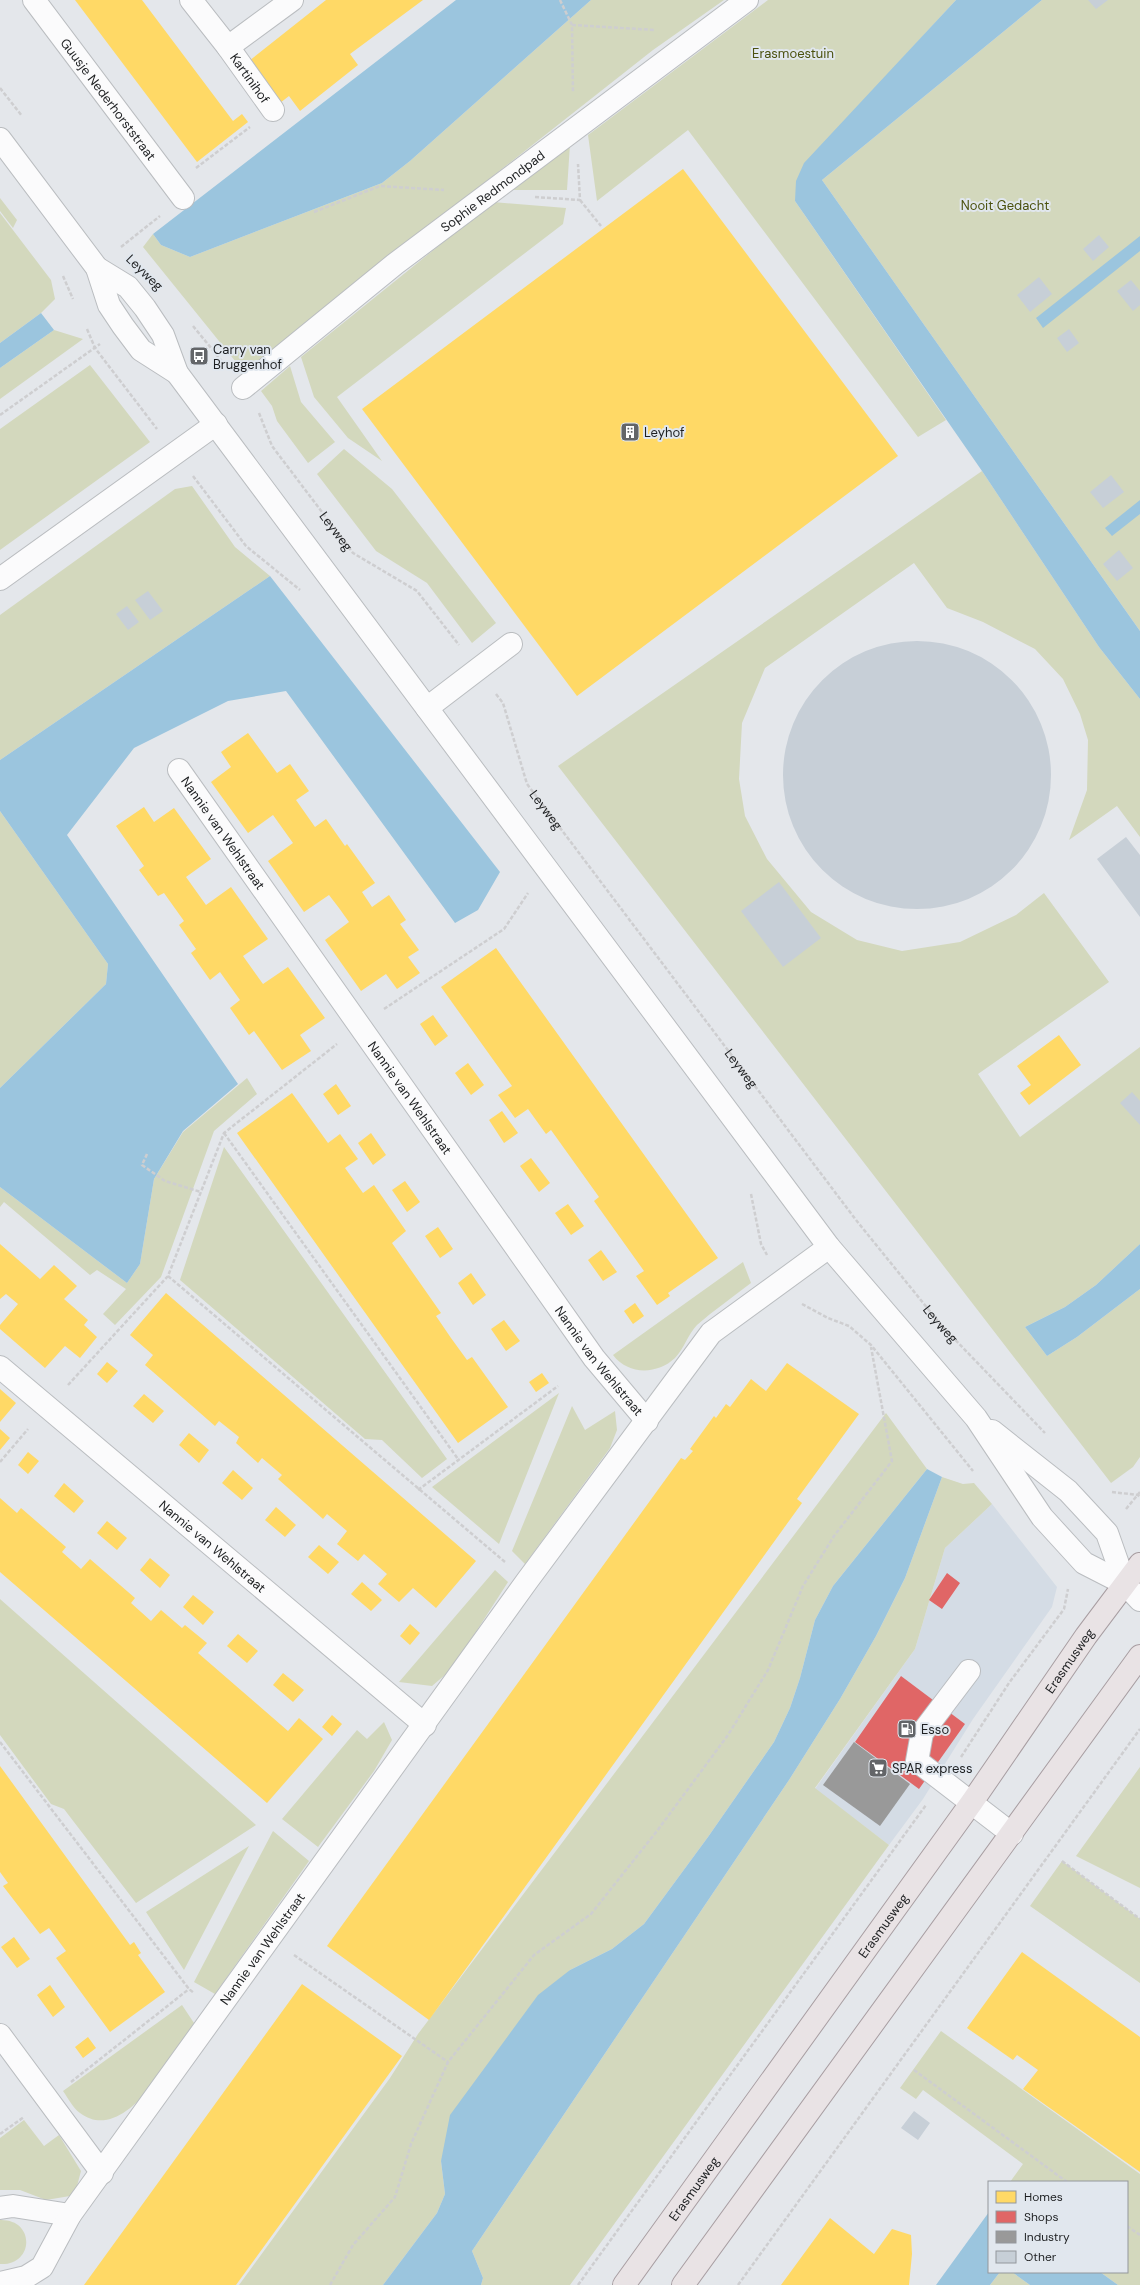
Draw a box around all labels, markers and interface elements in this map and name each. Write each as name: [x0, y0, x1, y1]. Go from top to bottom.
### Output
street label: Guusje Nederhorststraat: [57, 35, 160, 164]
park label: Erasmoestuin: [752, 45, 834, 62]
street label: Kartinihof: [226, 50, 274, 107]
street label: Sophie Redmondpad: [437, 147, 548, 236]
park label: Nooit Gedacht: [961, 197, 1049, 214]
street label: Leyweg: [122, 251, 167, 294]
place label: Carry van Bruggenhof: [213, 341, 282, 373]
bus stop icon: Carry van Bruggenhof: [188, 345, 210, 367]
building icon: Leyhof: [619, 421, 641, 443]
place label: Leyhof: [644, 424, 685, 441]
street label: Leyweg: [315, 508, 356, 554]
street label: Nannie van Wehlstraat: [177, 773, 269, 893]
street label: Leyweg: [526, 787, 566, 833]
street label: Nannie van Wehlstraat: [364, 1038, 456, 1158]
street label: Leyweg: [721, 1045, 762, 1092]
street label: Leyweg: [919, 1301, 962, 1347]
street label: Nannie van Wehlstraat: [551, 1303, 647, 1419]
street label: Nannie van Wehlstraat: [155, 1497, 269, 1596]
street label: Erasmusweg: [1041, 1625, 1098, 1697]
fuel station icon: Esso: [896, 1718, 918, 1740]
place label: Esso: [921, 1721, 949, 1738]
supermarket icon: SPAR express: [867, 1757, 889, 1779]
place label: SPAR express: [892, 1760, 972, 1777]
street label: Nannie van Wehlstraat: [216, 1889, 309, 2008]
street label: Erasmusweg: [854, 1890, 912, 1961]
street label: Erasmusweg: [665, 2153, 723, 2224]
legend: [988, 2181, 1128, 2273]
text: Homes: [1024, 2189, 1063, 2205]
text: Shops: [1024, 2209, 1059, 2225]
text: Industry: [1024, 2229, 1070, 2245]
text: Other: [1024, 2249, 1057, 2265]

